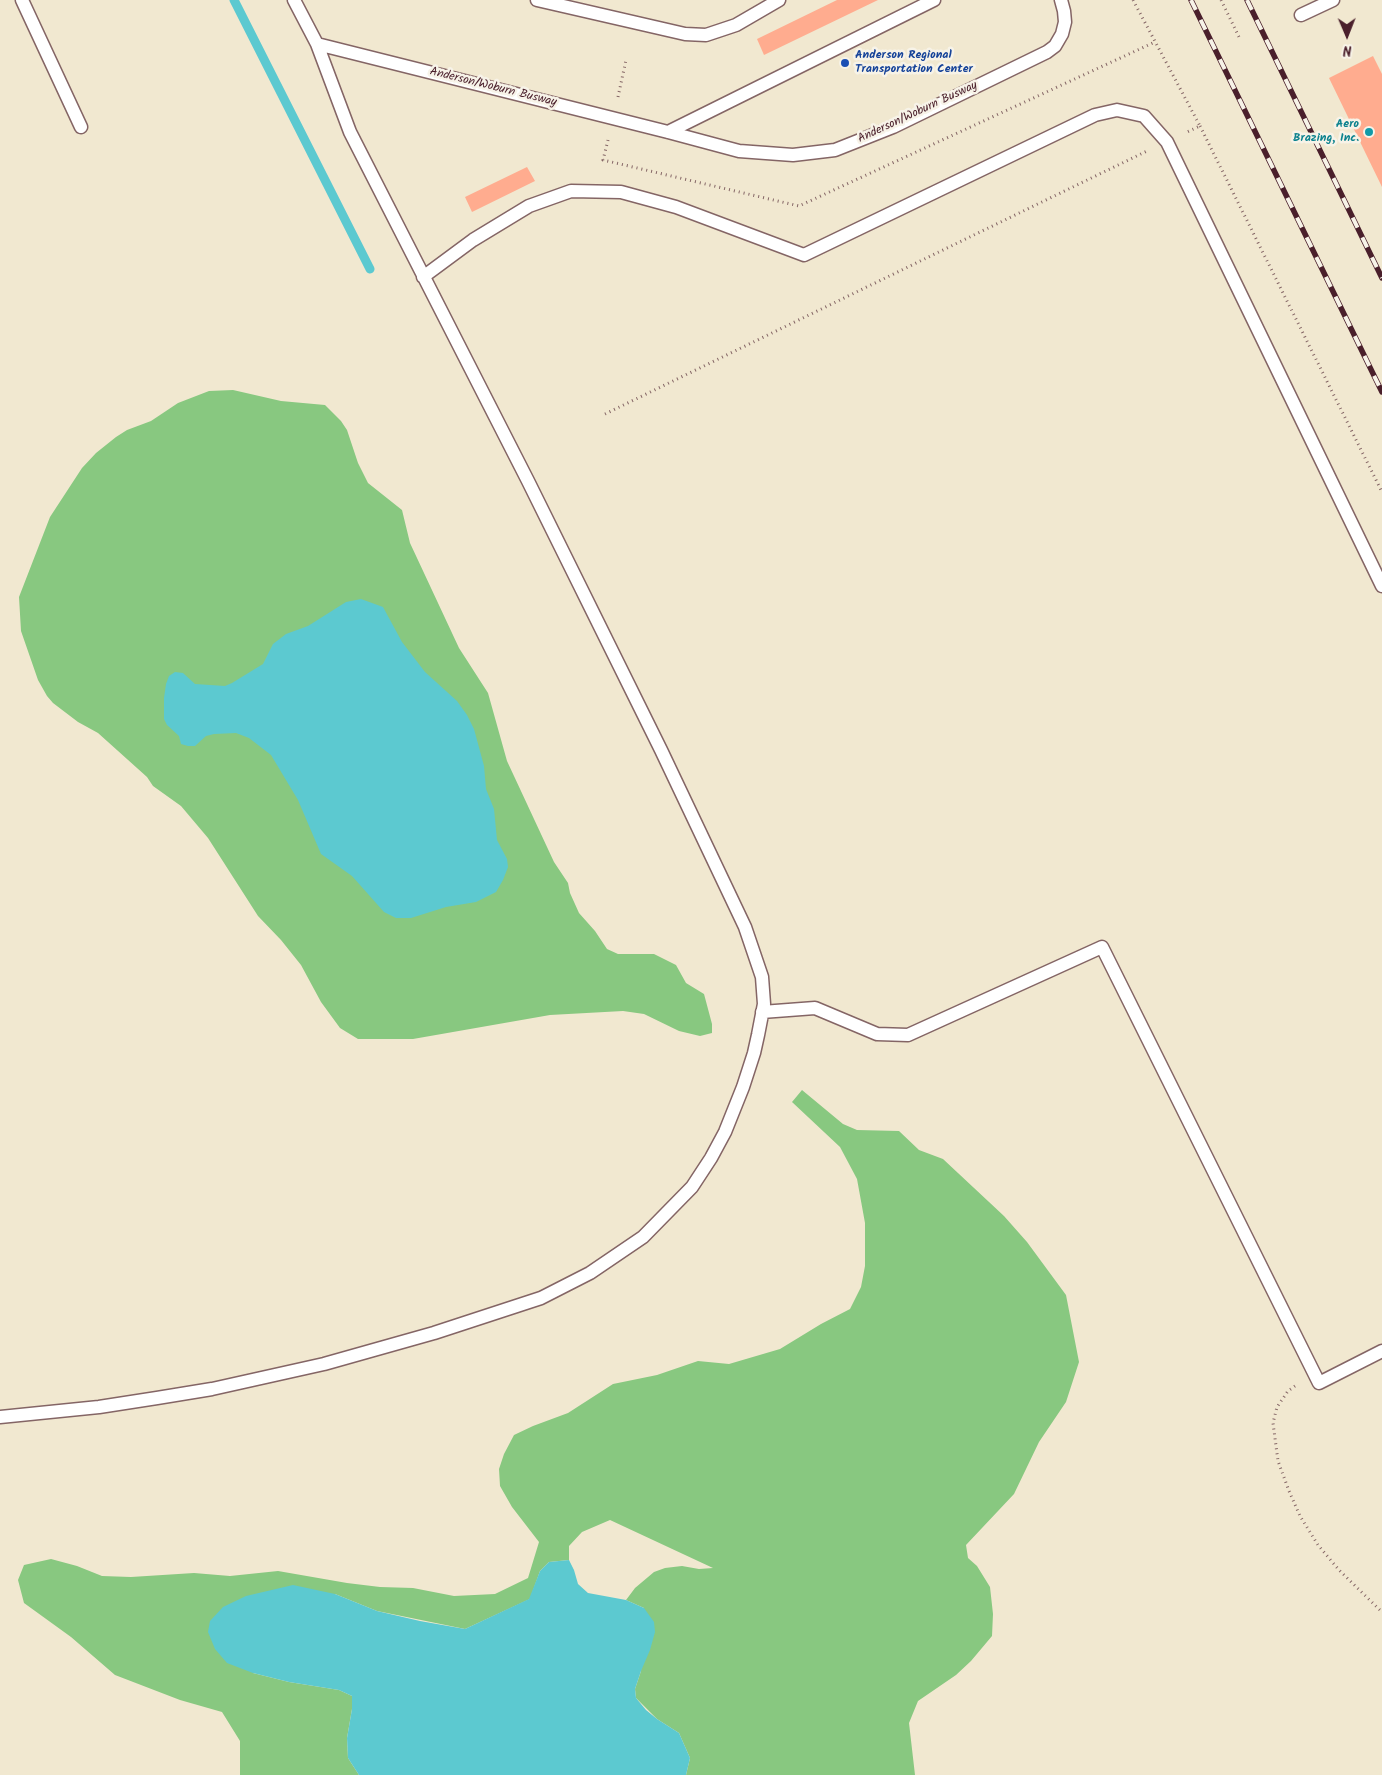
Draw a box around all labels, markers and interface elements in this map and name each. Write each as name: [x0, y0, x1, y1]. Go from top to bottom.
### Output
north arrow: [1322, 10, 1372, 60]
text: N: [1343, 39, 1352, 61]
place label: Anderson Regional Transportation Center: [855, 49, 973, 77]
marker: Anderson Regional Transportation Center: [839, 57, 851, 69]
street label: Anderson/Woburn Busway: [428, 65, 558, 111]
street label: Anderson/Woburn Busway: [856, 79, 980, 147]
place label: Aero Brazing, Inc.: [1293, 118, 1359, 146]
marker: Aero Brazing, Inc.: [1363, 126, 1375, 138]

